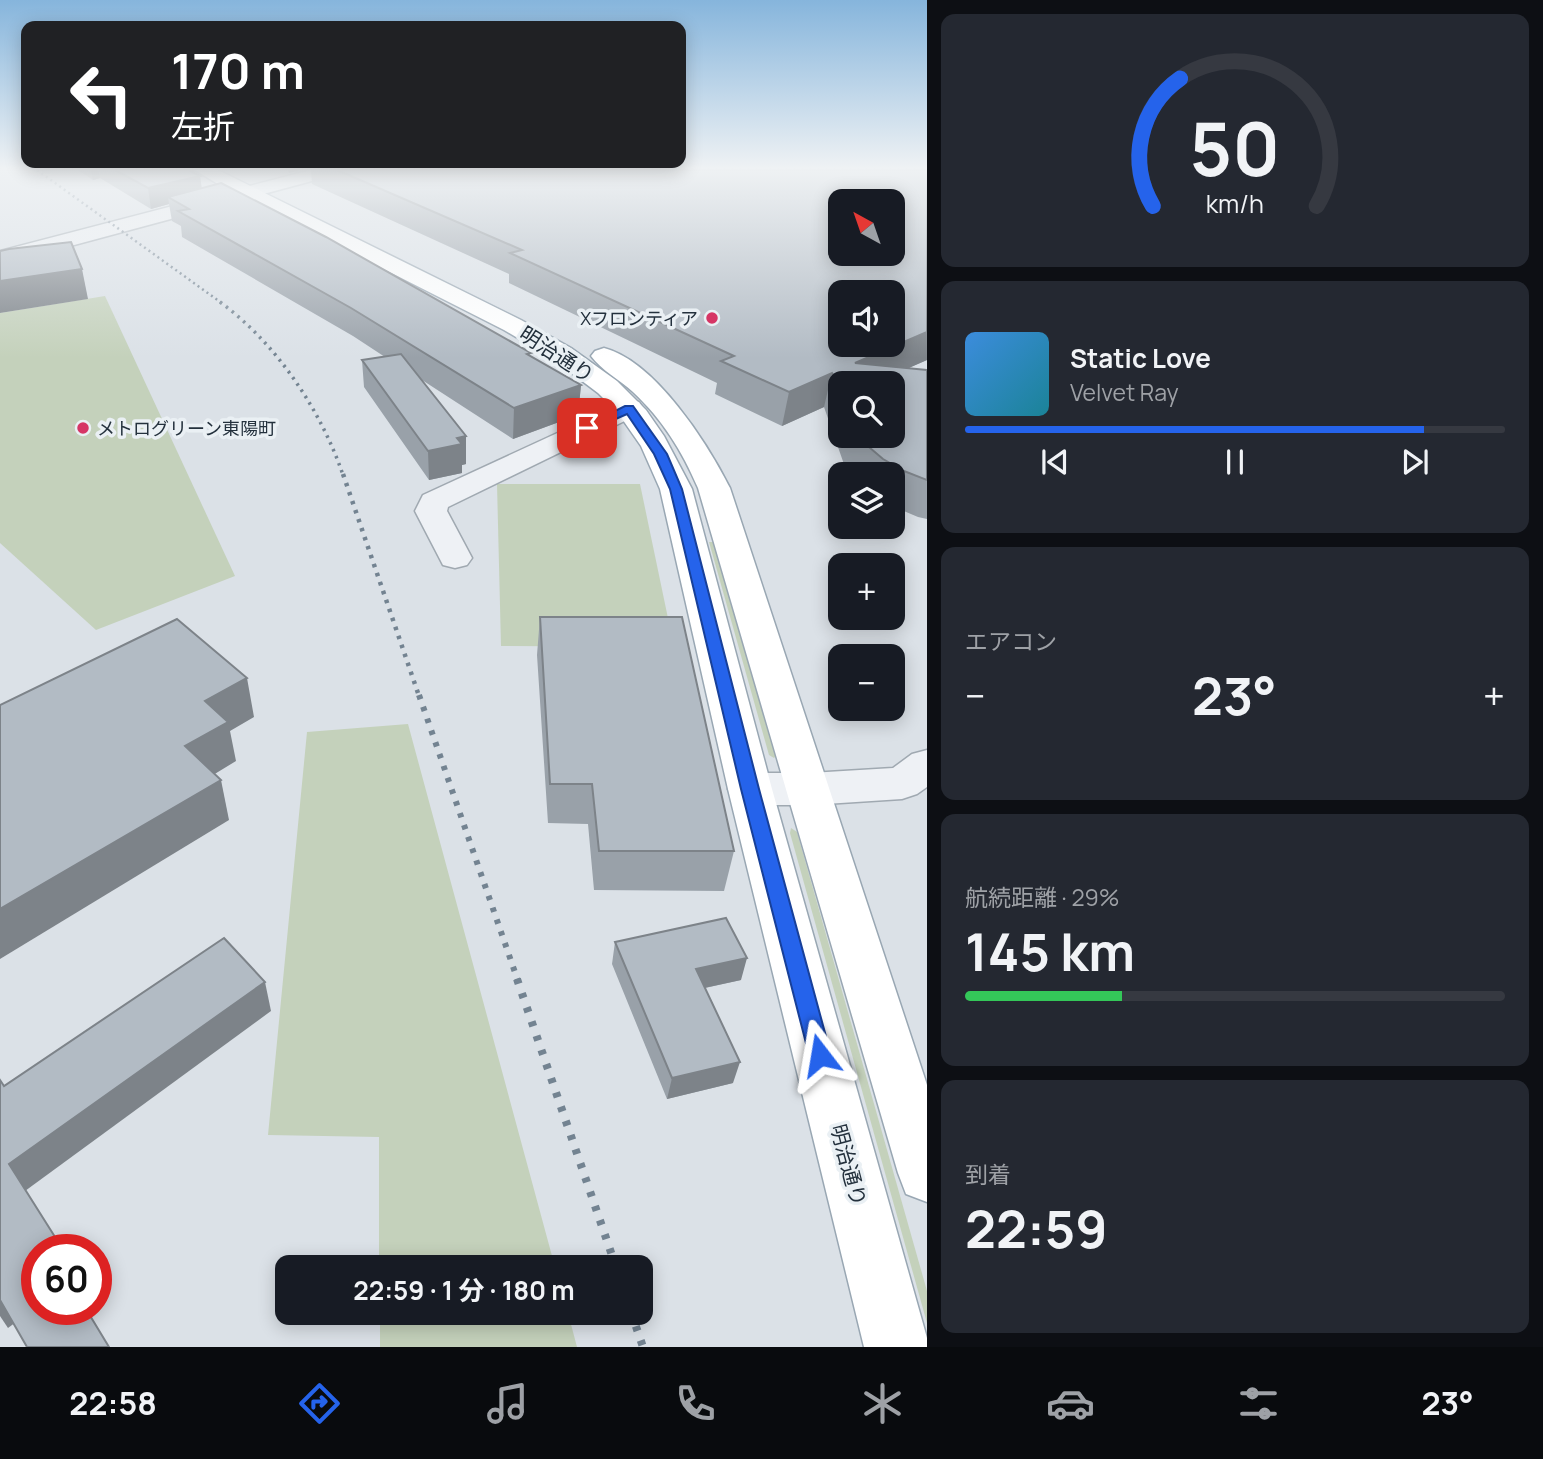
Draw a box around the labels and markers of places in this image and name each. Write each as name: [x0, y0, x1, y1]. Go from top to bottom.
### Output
place label: Xフロンティア: [580, 306, 698, 330]
marker: Xフロンティア: [704, 310, 720, 326]
pin: [557, 398, 617, 458]
place label: メトログリーン東陽町: [97, 416, 276, 440]
marker: メトログリーン東陽町: [75, 420, 91, 436]

